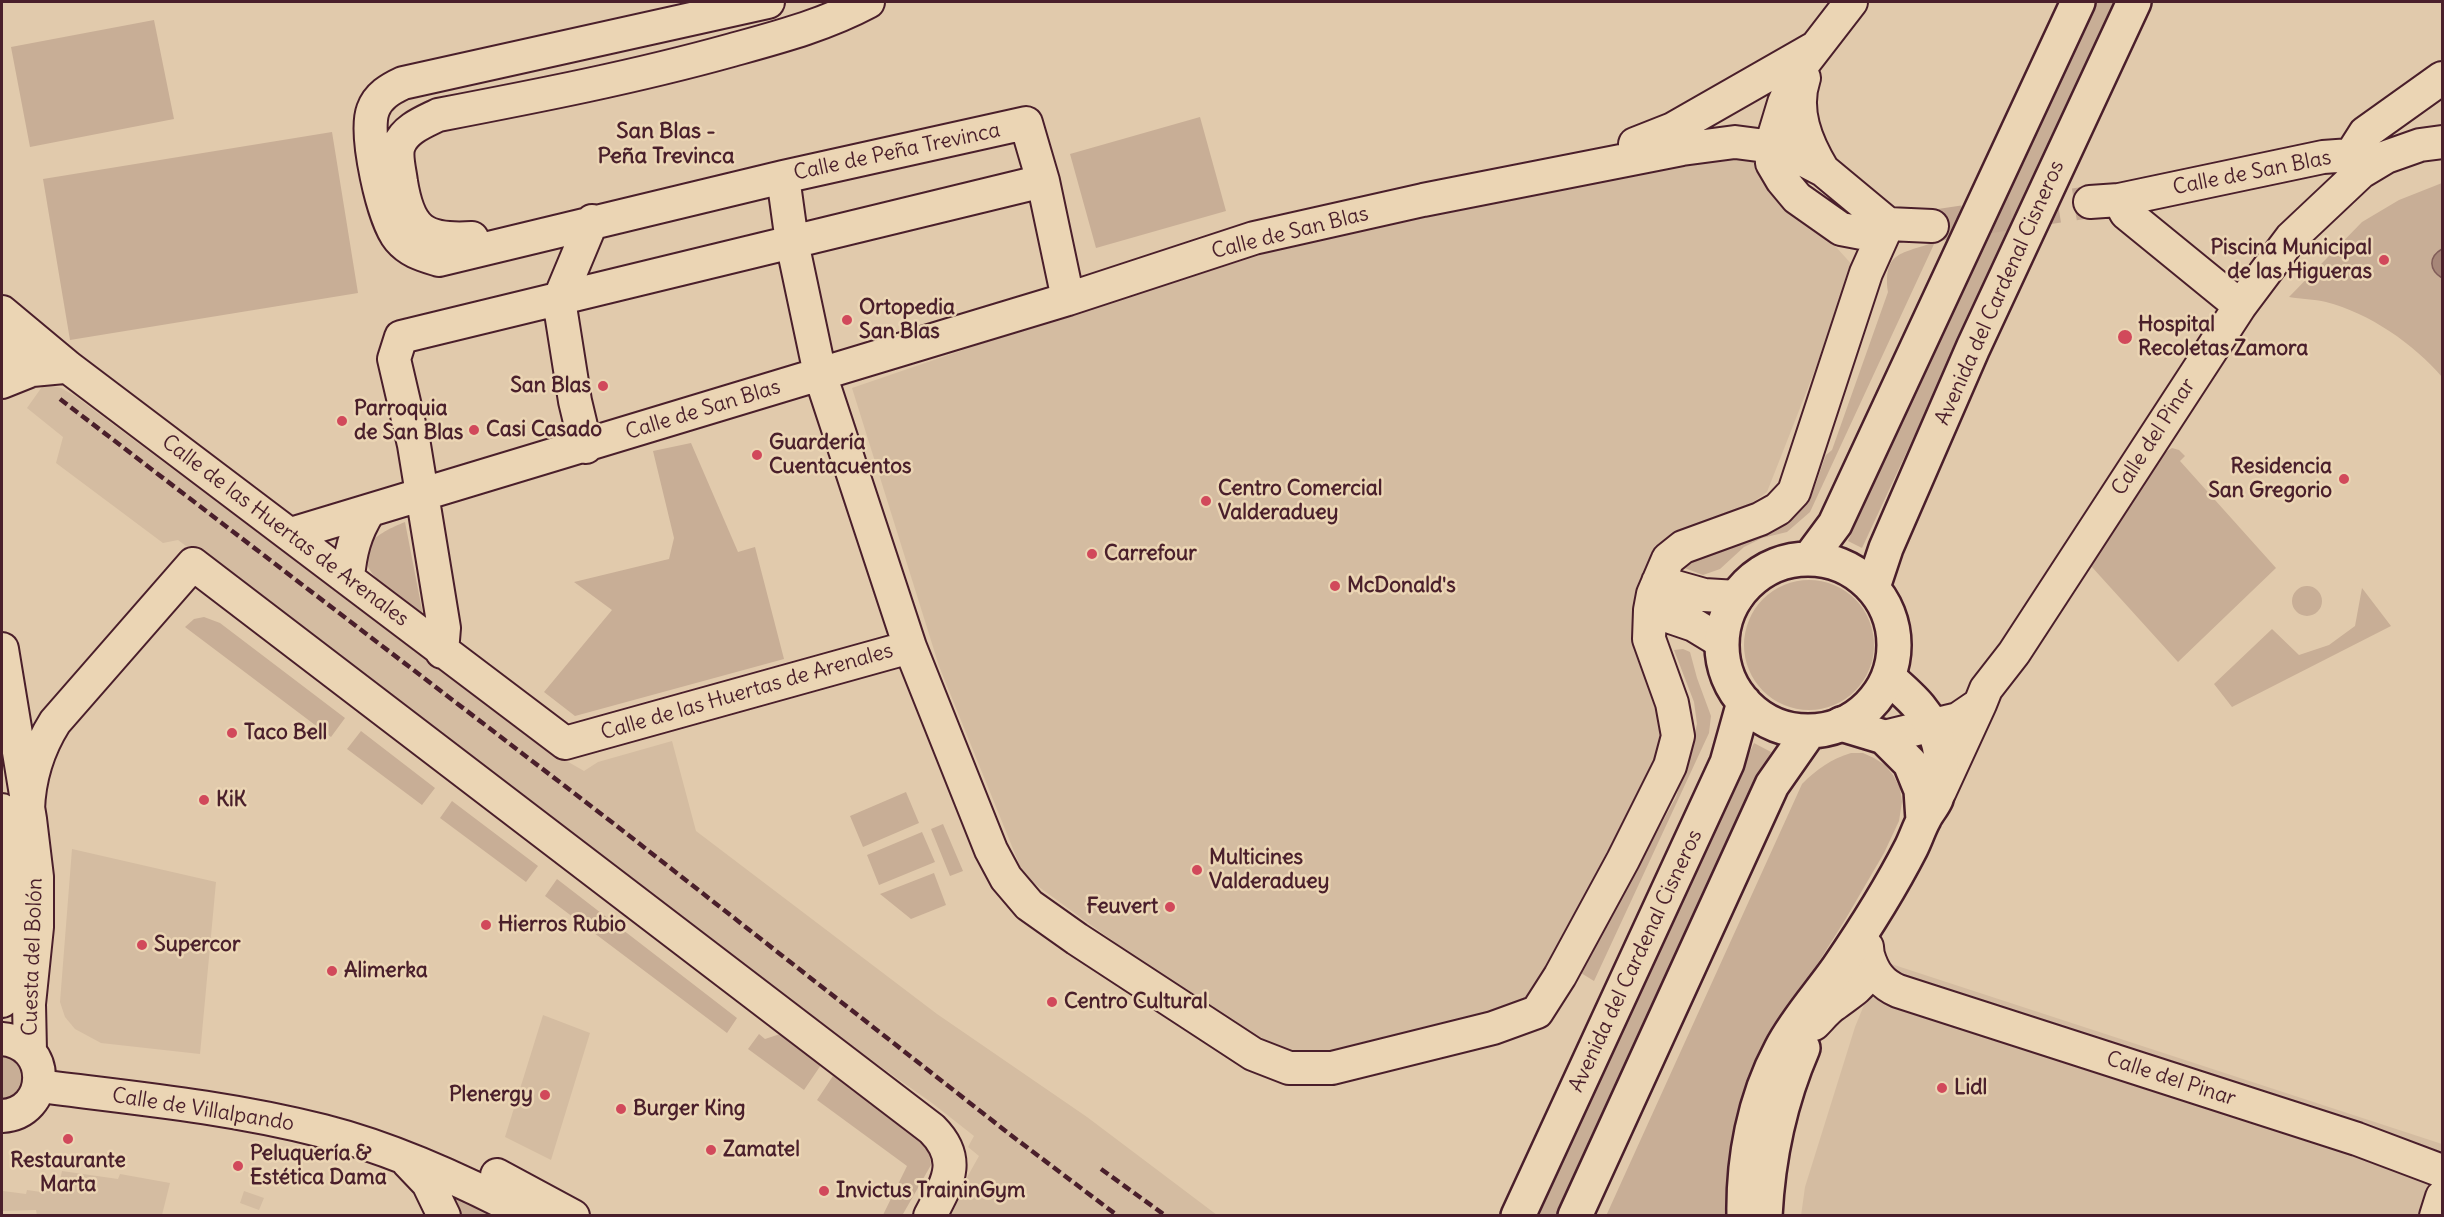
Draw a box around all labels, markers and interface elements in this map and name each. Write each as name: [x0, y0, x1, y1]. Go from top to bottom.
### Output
street label: Calle de Peña Trevinca: [791, 118, 1003, 186]
district label: San Blas - Peña Trevinca: [598, 119, 734, 170]
street label: Calle de San Blas: [2171, 145, 2333, 201]
street label: Avenida del Cardenal Cisneros: [1930, 157, 2070, 429]
street label: Calle de San Blas: [1209, 201, 1371, 265]
place label: Piscina Municipal de las Higueras: [2210, 235, 2372, 285]
marker: Piscina Municipal de las Higueras: [2377, 253, 2391, 267]
place label: Ortopedia San Blas: [859, 295, 955, 345]
place label: Hospital Recoletas Zamora: [2138, 312, 2308, 362]
marker: Ortopedia San Blas: [840, 313, 854, 327]
marker: Hospital Recoletas Zamora: [2116, 328, 2134, 346]
place label: San Blas: [510, 373, 591, 399]
street label: Calle de San Blas: [622, 374, 784, 446]
street label: Calle del Pinar: [2107, 374, 2201, 500]
marker: San Blas: [596, 379, 610, 393]
place label: Parroquia de San Blas: [354, 396, 463, 446]
marker: Parroquia de San Blas: [335, 414, 349, 428]
place label: Casi Casado: [486, 417, 602, 443]
marker: Casi Casado: [467, 423, 481, 437]
street label: Calle de las Huertas de Arenales: [156, 430, 414, 632]
place label: Guardería Cuentacuentos: [769, 430, 911, 480]
marker: Guardería Cuentacuentos: [750, 448, 764, 462]
place label: Residencia San Gregorio: [2208, 454, 2332, 504]
marker: Residencia San Gregorio: [2337, 472, 2351, 486]
place label: Centro Comercial Valderaduey: [1218, 476, 1382, 526]
marker: Centro Comercial Valderaduey: [1199, 494, 1213, 508]
place label: Carrefour: [1104, 541, 1197, 567]
marker: Carrefour: [1085, 547, 1099, 561]
place label: McDonald's: [1347, 573, 1456, 599]
marker: McDonald's: [1328, 579, 1342, 593]
street label: Calle de las Huertas de Arenales: [598, 638, 896, 746]
place label: Taco Bell: [244, 720, 327, 746]
marker: Taco Bell: [225, 726, 239, 740]
place label: KiK: [216, 787, 247, 813]
marker: KiK: [197, 793, 211, 807]
street label: Avenida del Cardenal Cisneros: [1564, 826, 1708, 1096]
place label: Multicines Valderaduey: [1209, 845, 1330, 895]
marker: Multicines Valderaduey: [1190, 863, 1204, 877]
street label: Cuesta del Bolón: [18, 878, 48, 1036]
place label: Feuvert: [1087, 894, 1158, 920]
marker: Feuvert: [1163, 900, 1177, 914]
place label: Hierros Rubio: [498, 912, 626, 938]
marker: Hierros Rubio: [479, 918, 493, 932]
place label: Supercor: [154, 932, 240, 958]
marker: Supercor: [135, 938, 149, 952]
place label: Alimerka: [344, 958, 428, 984]
marker: Alimerka: [325, 964, 339, 978]
place label: Centro Cultural: [1064, 989, 1208, 1015]
marker: Centro Cultural: [1045, 995, 1059, 1009]
street label: Calle del Pinar: [2103, 1046, 2239, 1112]
place label: Lidl: [1954, 1075, 1987, 1101]
marker: Lidl: [1935, 1081, 1949, 1095]
place label: Plenergy: [449, 1082, 533, 1108]
street label: Calle de Villalpando: [110, 1083, 296, 1137]
marker: Plenergy: [538, 1088, 552, 1102]
place label: Burger King: [633, 1096, 746, 1122]
marker: Burger King: [614, 1102, 628, 1116]
marker: Restaurante Marta: [61, 1132, 75, 1146]
place label: Zamatel: [723, 1137, 800, 1163]
place label: Peluquería & Estética Dama: [250, 1141, 387, 1191]
marker: Zamatel: [704, 1143, 718, 1157]
place label: Restaurante Marta: [10, 1148, 126, 1198]
marker: Peluquería & Estética Dama: [231, 1159, 245, 1173]
place label: Invictus TraininGym: [836, 1178, 1025, 1204]
marker: Invictus TraininGym: [817, 1184, 831, 1198]

